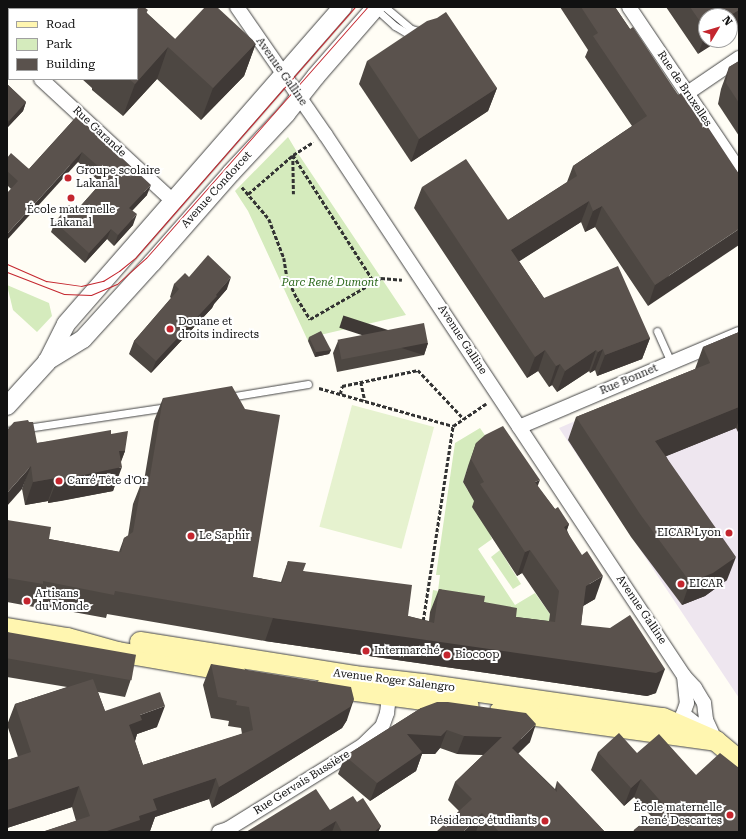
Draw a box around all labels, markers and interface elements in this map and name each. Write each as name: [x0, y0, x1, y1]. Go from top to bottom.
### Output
legend: [8, 8, 138, 80]
north arrow: [698, 8, 738, 48]
text: N: [719, 14, 735, 28]
text: Road: [46, 17, 75, 31]
street label: Avenue Galline: [253, 35, 309, 109]
text: Park: [46, 37, 72, 51]
street label: Rue de Bruxelles: [654, 49, 714, 129]
text: Building: [46, 57, 95, 71]
street label: Rue Garande: [70, 104, 128, 160]
street label: Avenue Condorcet: [179, 149, 255, 231]
place label: Groupe scolaire Lakanal: [76, 165, 160, 191]
marker: Groupe scolaire Lakanal: [63, 173, 73, 183]
marker: École maternelle Lakanal: [66, 193, 76, 203]
place label: École maternelle Lakanal: [27, 204, 115, 230]
park label: Parc René Dumont: [282, 276, 378, 290]
street label: Avenue Galline: [435, 303, 489, 377]
place label: Douane et droits indirects: [178, 316, 259, 342]
marker: Douane et droits indirects: [165, 324, 175, 334]
street label: Rue Bonnet: [598, 362, 660, 398]
place label: Carré Tête d'Or: [67, 474, 146, 488]
marker: Carré Tête d'Or: [54, 476, 64, 486]
place label: EICAR Lyon: [657, 526, 721, 540]
marker: EICAR Lyon: [724, 528, 734, 538]
place label: Le Saphir: [199, 529, 250, 543]
marker: Le Saphir: [186, 531, 196, 541]
street label: Avenue Galline: [613, 573, 669, 647]
place label: EICAR: [689, 577, 723, 591]
marker: EICAR: [676, 579, 686, 589]
place label: Artisans du Monde: [35, 588, 89, 614]
marker: Artisans du Monde: [22, 596, 32, 606]
place label: Intermarché: [374, 644, 439, 658]
marker: Intermarché: [361, 646, 371, 656]
place label: Biocoop: [455, 648, 499, 662]
marker: Biocoop: [442, 650, 452, 660]
street label: Avenue Roger Salengro: [332, 667, 456, 695]
street label: Rue Gervais Bussière: [251, 748, 353, 818]
place label: École maternelle René Descartes: [633, 802, 722, 828]
marker: École maternelle René Descartes: [725, 810, 735, 820]
place label: Résidence étudiants: [430, 814, 537, 828]
marker: Résidence étudiants: [540, 816, 550, 826]

